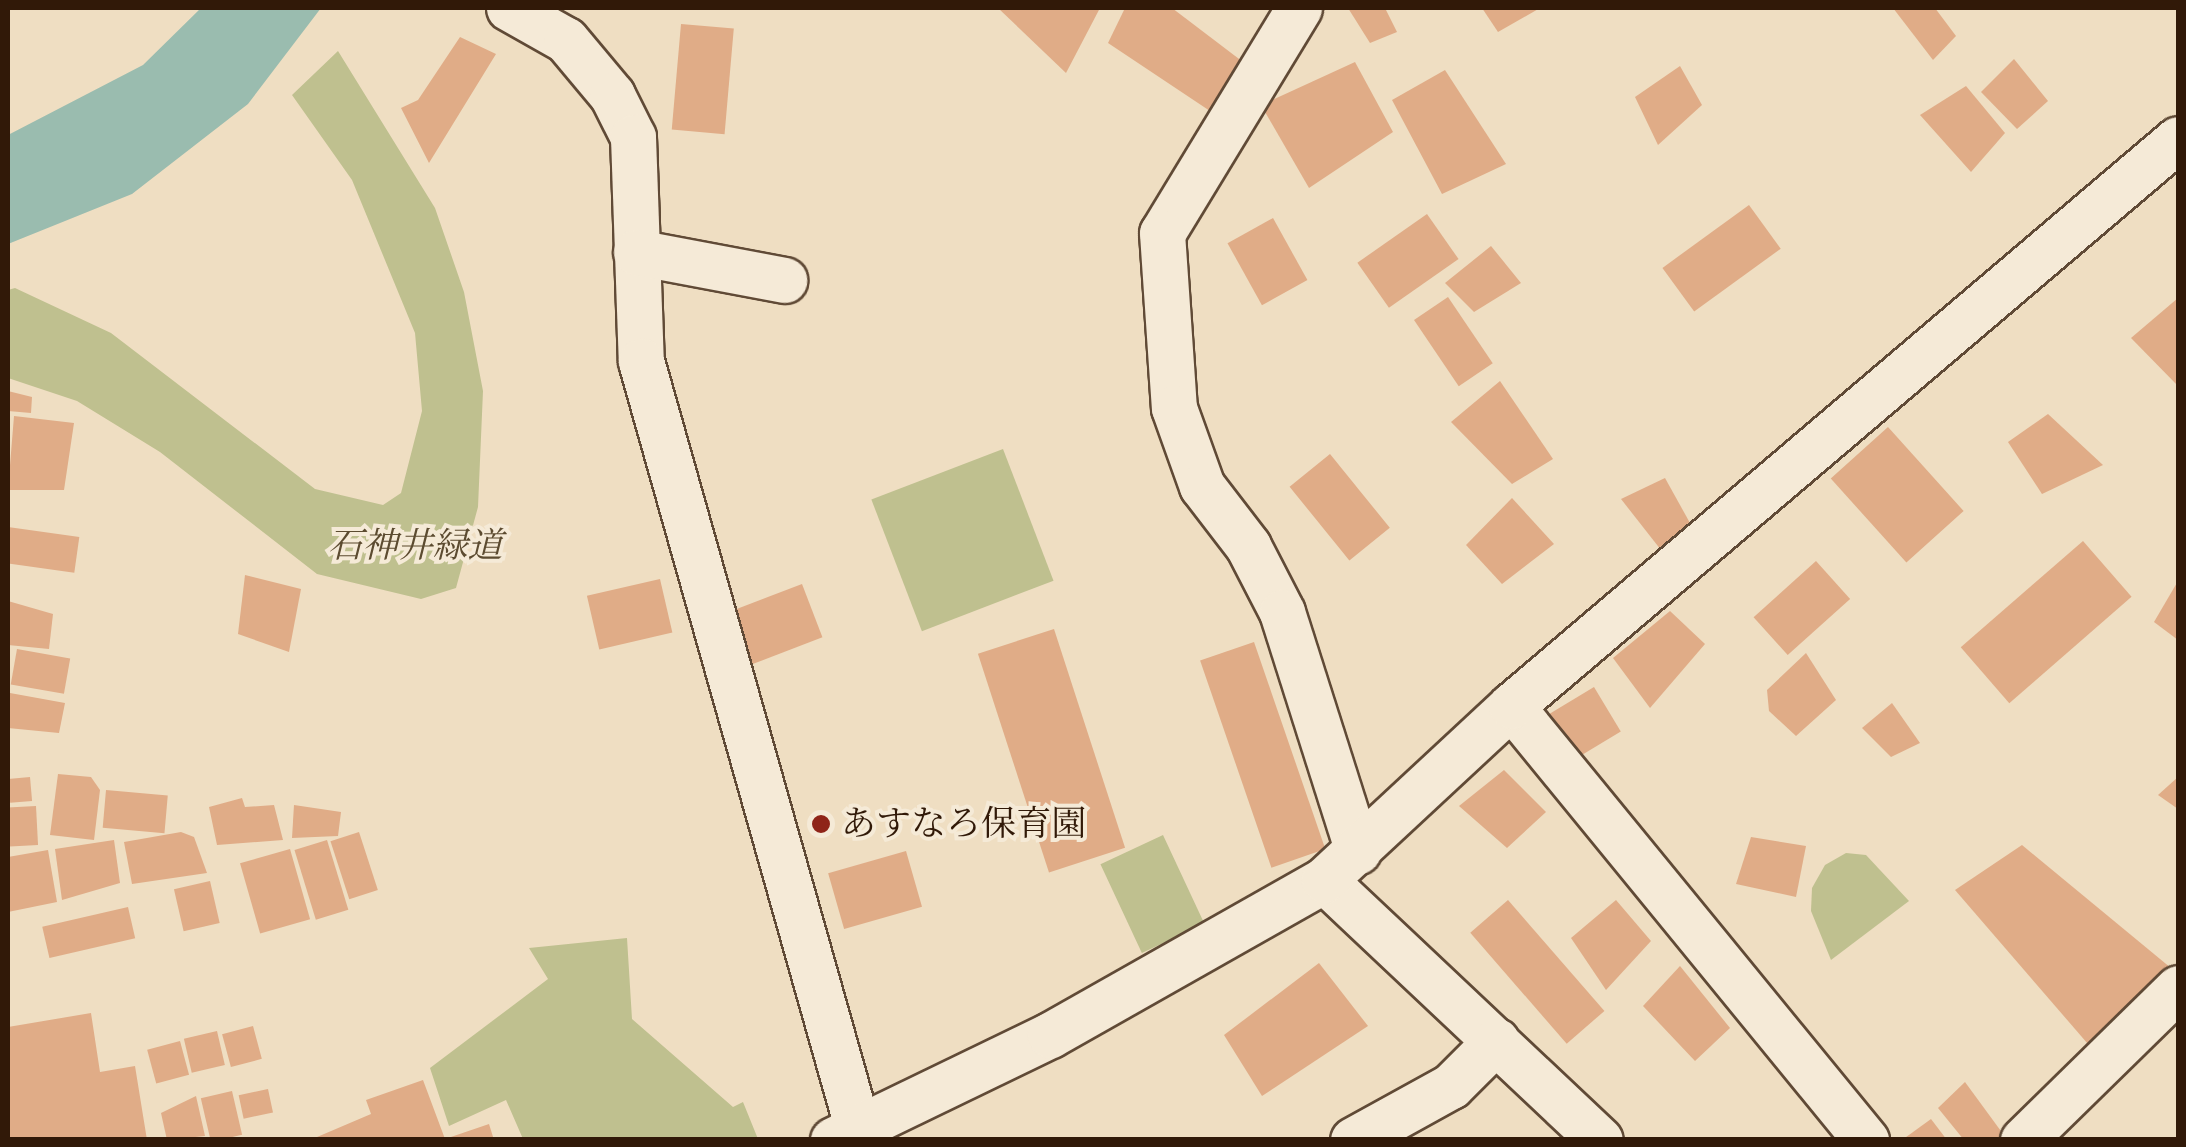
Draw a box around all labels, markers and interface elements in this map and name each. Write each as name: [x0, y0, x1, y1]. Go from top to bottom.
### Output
park label: 石神井緑道: [328, 525, 502, 567]
place label: あすなろ保育園: [841, 803, 1086, 845]
marker: あすなろ保育園: [810, 813, 832, 835]

